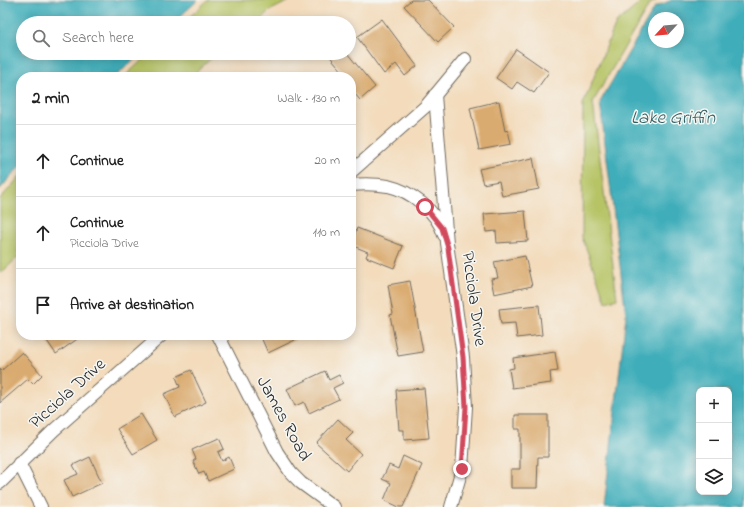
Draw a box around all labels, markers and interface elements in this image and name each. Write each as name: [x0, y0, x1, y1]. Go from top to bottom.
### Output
north arrow: [648, 12, 684, 48]
search box: [16, 16, 356, 60]
icon: search: [30, 27, 52, 49]
text: Search here: [62, 27, 134, 49]
text: 2 min: [32, 86, 69, 111]
text: Walk · 130 m: [277, 89, 340, 108]
water label: Lake Griffin: [631, 105, 716, 132]
icon: ahead: [32, 150, 54, 172]
text: Continue: [70, 150, 124, 172]
text: 20 m: [315, 151, 340, 170]
route start: [416, 198, 434, 216]
text: Continue: [70, 212, 124, 234]
icon: ahead: [32, 222, 54, 244]
text: 110 m: [313, 223, 340, 242]
text: Picciola Drive: [70, 234, 139, 253]
street label: Picciola Drive: [453, 250, 493, 349]
icon: arrive: [32, 294, 54, 316]
text: Arrive at destination: [70, 294, 194, 316]
street label: Picciola Drive: [24, 352, 113, 436]
street label: James Road: [249, 372, 317, 466]
map controls: [696, 387, 732, 495]
button: +: [696, 387, 732, 423]
button: −: [696, 423, 732, 459]
button: layers: [696, 459, 732, 495]
route end: [453, 460, 471, 478]

